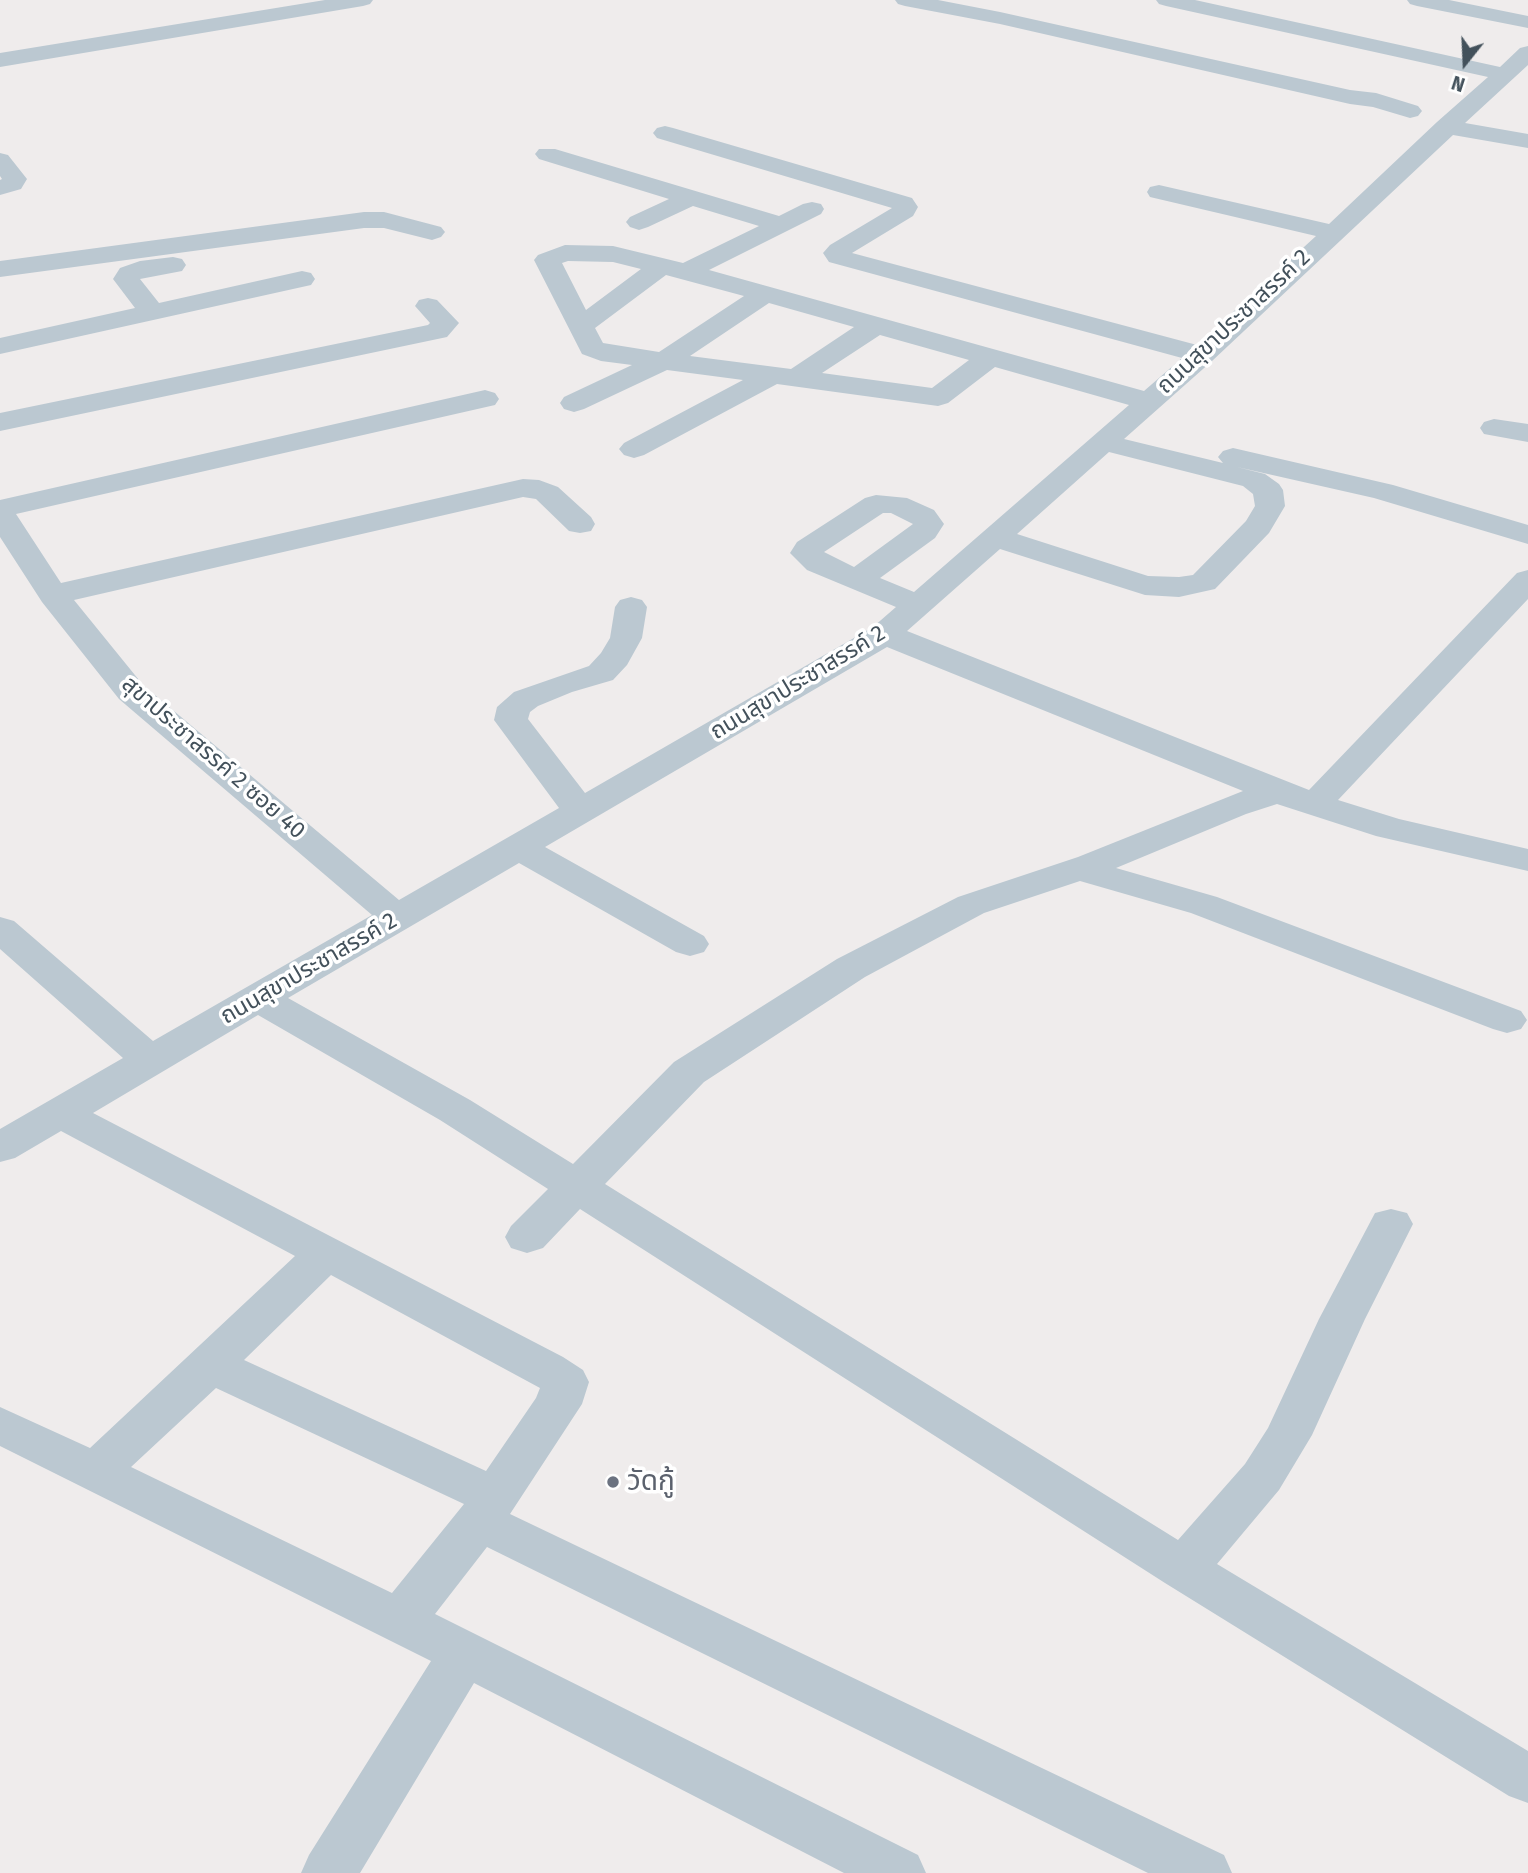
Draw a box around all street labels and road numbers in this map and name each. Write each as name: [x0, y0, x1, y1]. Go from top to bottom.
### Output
street label: ถนนสุขาประชาสรรค์ 2: [1152, 244, 1316, 400]
street label: ถนนสุขาประชาสรรค์ 2: [706, 620, 890, 746]
street label: สุขาประชาสรรค์ 2 ซอย 40: [116, 671, 310, 845]
street label: ถนนสุขาประชาสรรค์ 2: [216, 907, 402, 1031]

